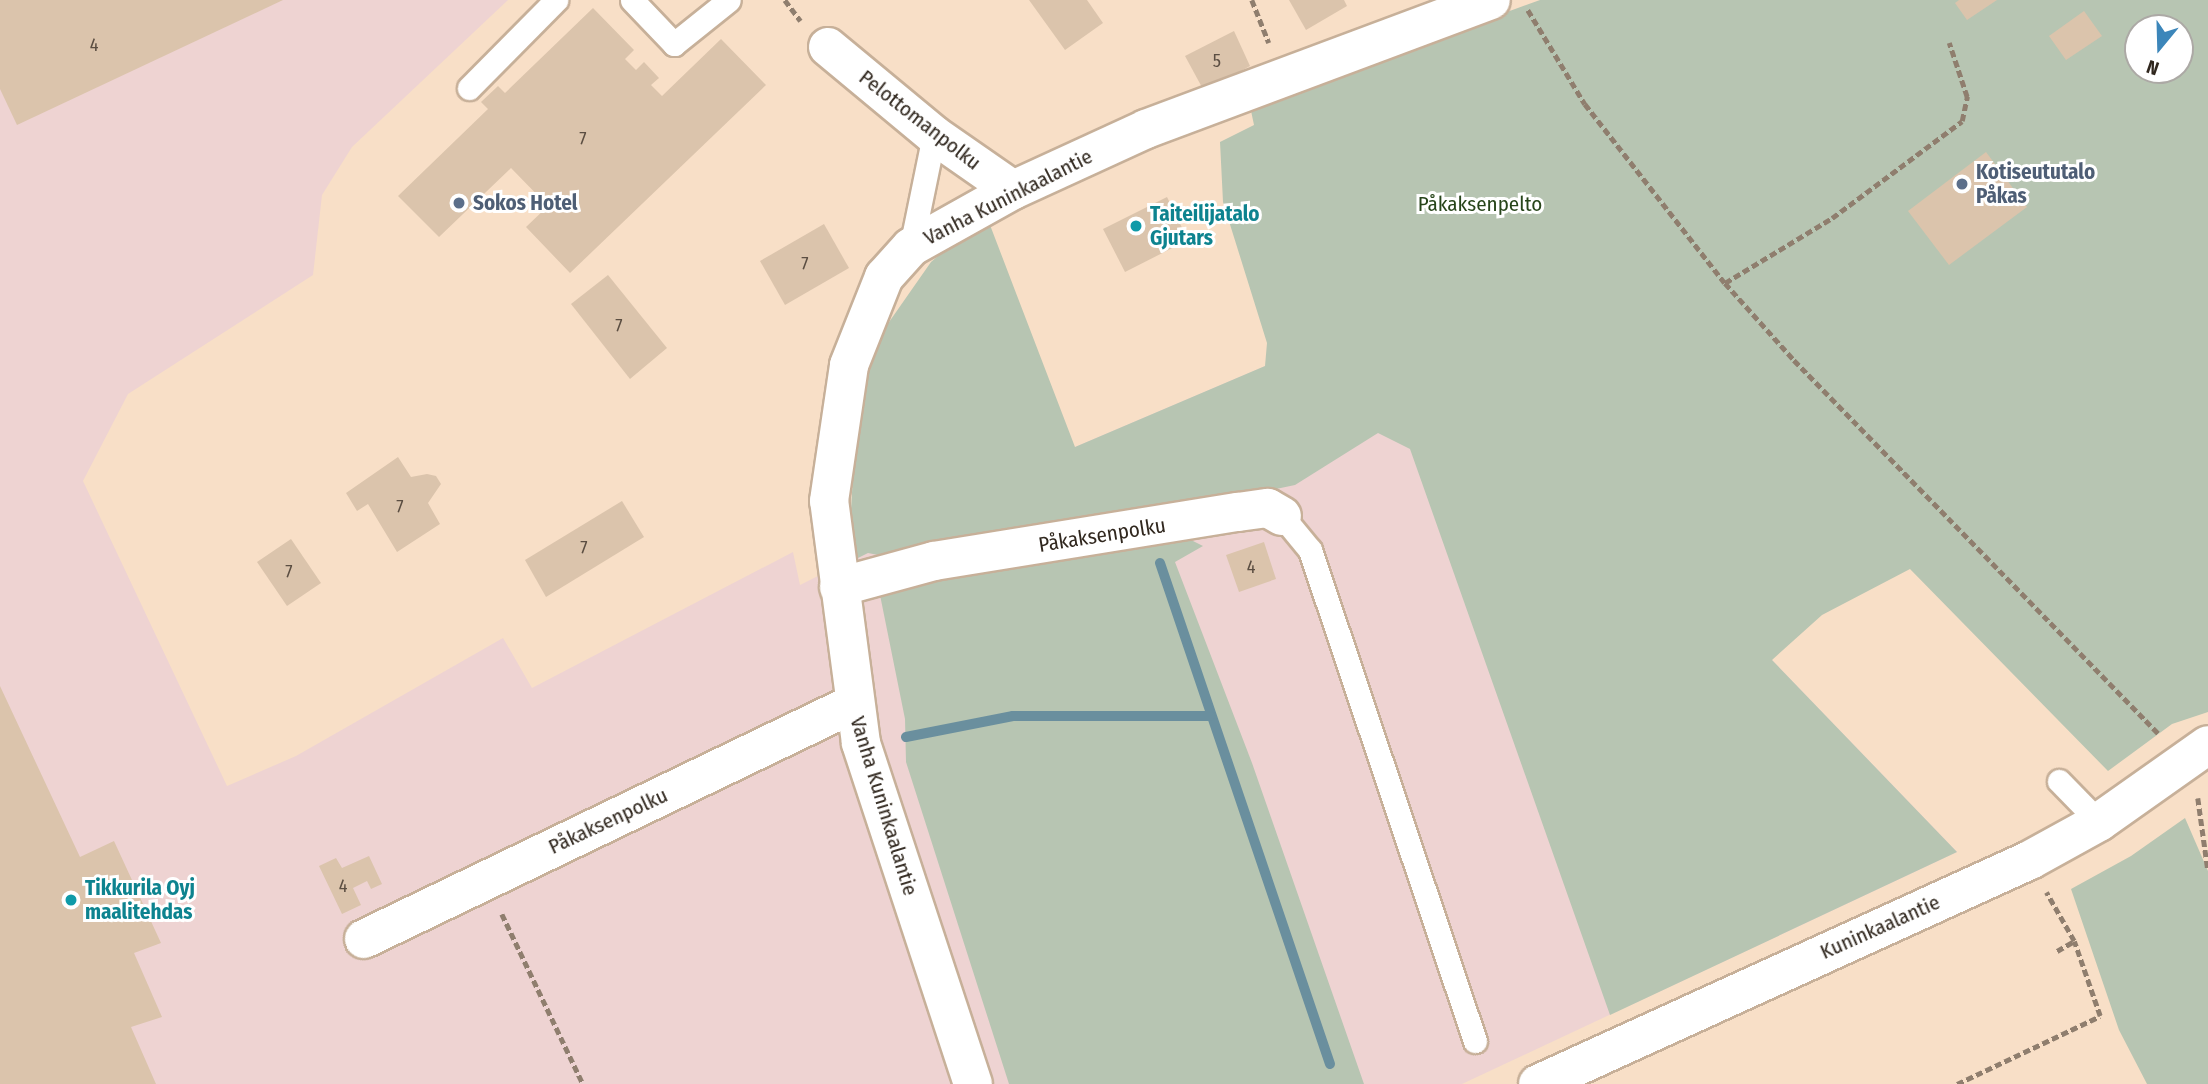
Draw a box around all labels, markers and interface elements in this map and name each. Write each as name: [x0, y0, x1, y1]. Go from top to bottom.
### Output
north arrow: [2124, 14, 2194, 84]
house number: 4: [90, 34, 98, 56]
house number: 5: [1213, 50, 1221, 72]
text: N: [2144, 55, 2162, 80]
street label: Pelottomanpolku: [854, 65, 986, 175]
house number: 7: [579, 128, 587, 150]
street label: Vanha Kuninkaalantie: [919, 144, 1097, 250]
place label: Kotiseututalo Påkas: [1976, 159, 2095, 209]
marker: Kotiseututalo Påkas: [1954, 176, 1970, 192]
place label: Sokos Hotel: [473, 190, 578, 216]
park label: Påkaksenpelto: [1418, 191, 1542, 217]
marker: Sokos Hotel: [451, 195, 467, 211]
place label: Taiteilijatalo Gjutars: [1150, 201, 1260, 251]
marker: Taiteilijatalo Gjutars: [1128, 218, 1144, 234]
house number: 7: [801, 253, 809, 275]
house number: 7: [615, 315, 623, 337]
house number: 7: [396, 496, 404, 518]
street label: Påkaksenpolku: [1037, 513, 1167, 557]
house number: 7: [580, 537, 588, 559]
house number: 4: [1247, 556, 1255, 578]
house number: 7: [285, 561, 293, 583]
street label: Vanha Kuninkaalantie: [845, 713, 923, 899]
street label: Påkaksenpolku: [544, 782, 672, 860]
place label: Tikkurila Oyj maalitehdas: [85, 875, 195, 925]
house number: 4: [339, 875, 347, 897]
street label: Kuninkaalantie: [1816, 889, 1944, 965]
marker: Tikkurila Oyj maalitehdas: [63, 892, 79, 908]

